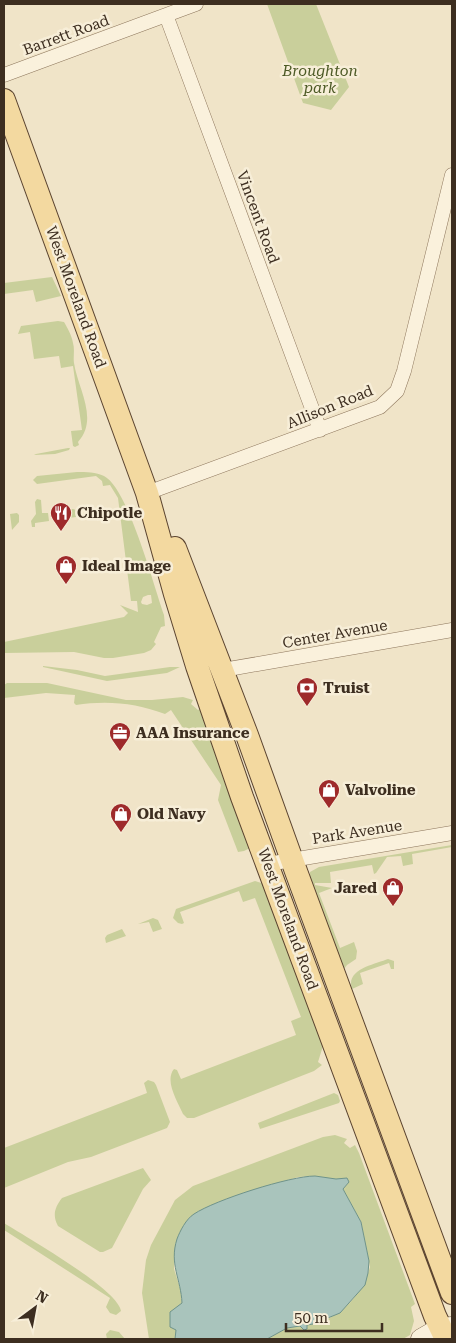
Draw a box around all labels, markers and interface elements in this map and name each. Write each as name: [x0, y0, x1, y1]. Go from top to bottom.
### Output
street label: Barrett Road: [20, 11, 112, 59]
park label: Broughton park: [281, 62, 358, 97]
street label: Vincent Road: [233, 168, 283, 266]
street label: West Moreland Road: [42, 224, 110, 371]
street label: Allison Road: [284, 381, 376, 432]
restaurant icon: Chipotle: [49, 501, 73, 532]
place label: Chipotle: [77, 504, 142, 522]
shop icon: Ideal Image: [54, 554, 78, 585]
place label: Ideal Image: [82, 557, 171, 575]
street label: Center Avenue: [281, 616, 389, 652]
bank icon: Truist: [295, 676, 319, 707]
place label: Truist: [323, 679, 370, 697]
office icon: AAA Insurance: [108, 721, 132, 752]
place label: AAA Insurance: [136, 724, 250, 742]
shop icon: Valvoline: [317, 778, 341, 809]
place label: Valvoline: [345, 781, 416, 799]
shop icon: Old Navy: [109, 802, 133, 833]
place label: Old Navy: [137, 805, 206, 823]
street label: Park Avenue: [311, 816, 403, 848]
street label: West Moreland Road: [254, 846, 322, 993]
shop icon: Jared: [381, 876, 405, 907]
place label: Jared: [334, 879, 377, 897]
north arrow: [10, 1283, 60, 1333]
text: N: [33, 1287, 51, 1307]
scale bar: [286, 1300, 382, 1332]
text: 50 m: [294, 1309, 329, 1327]

